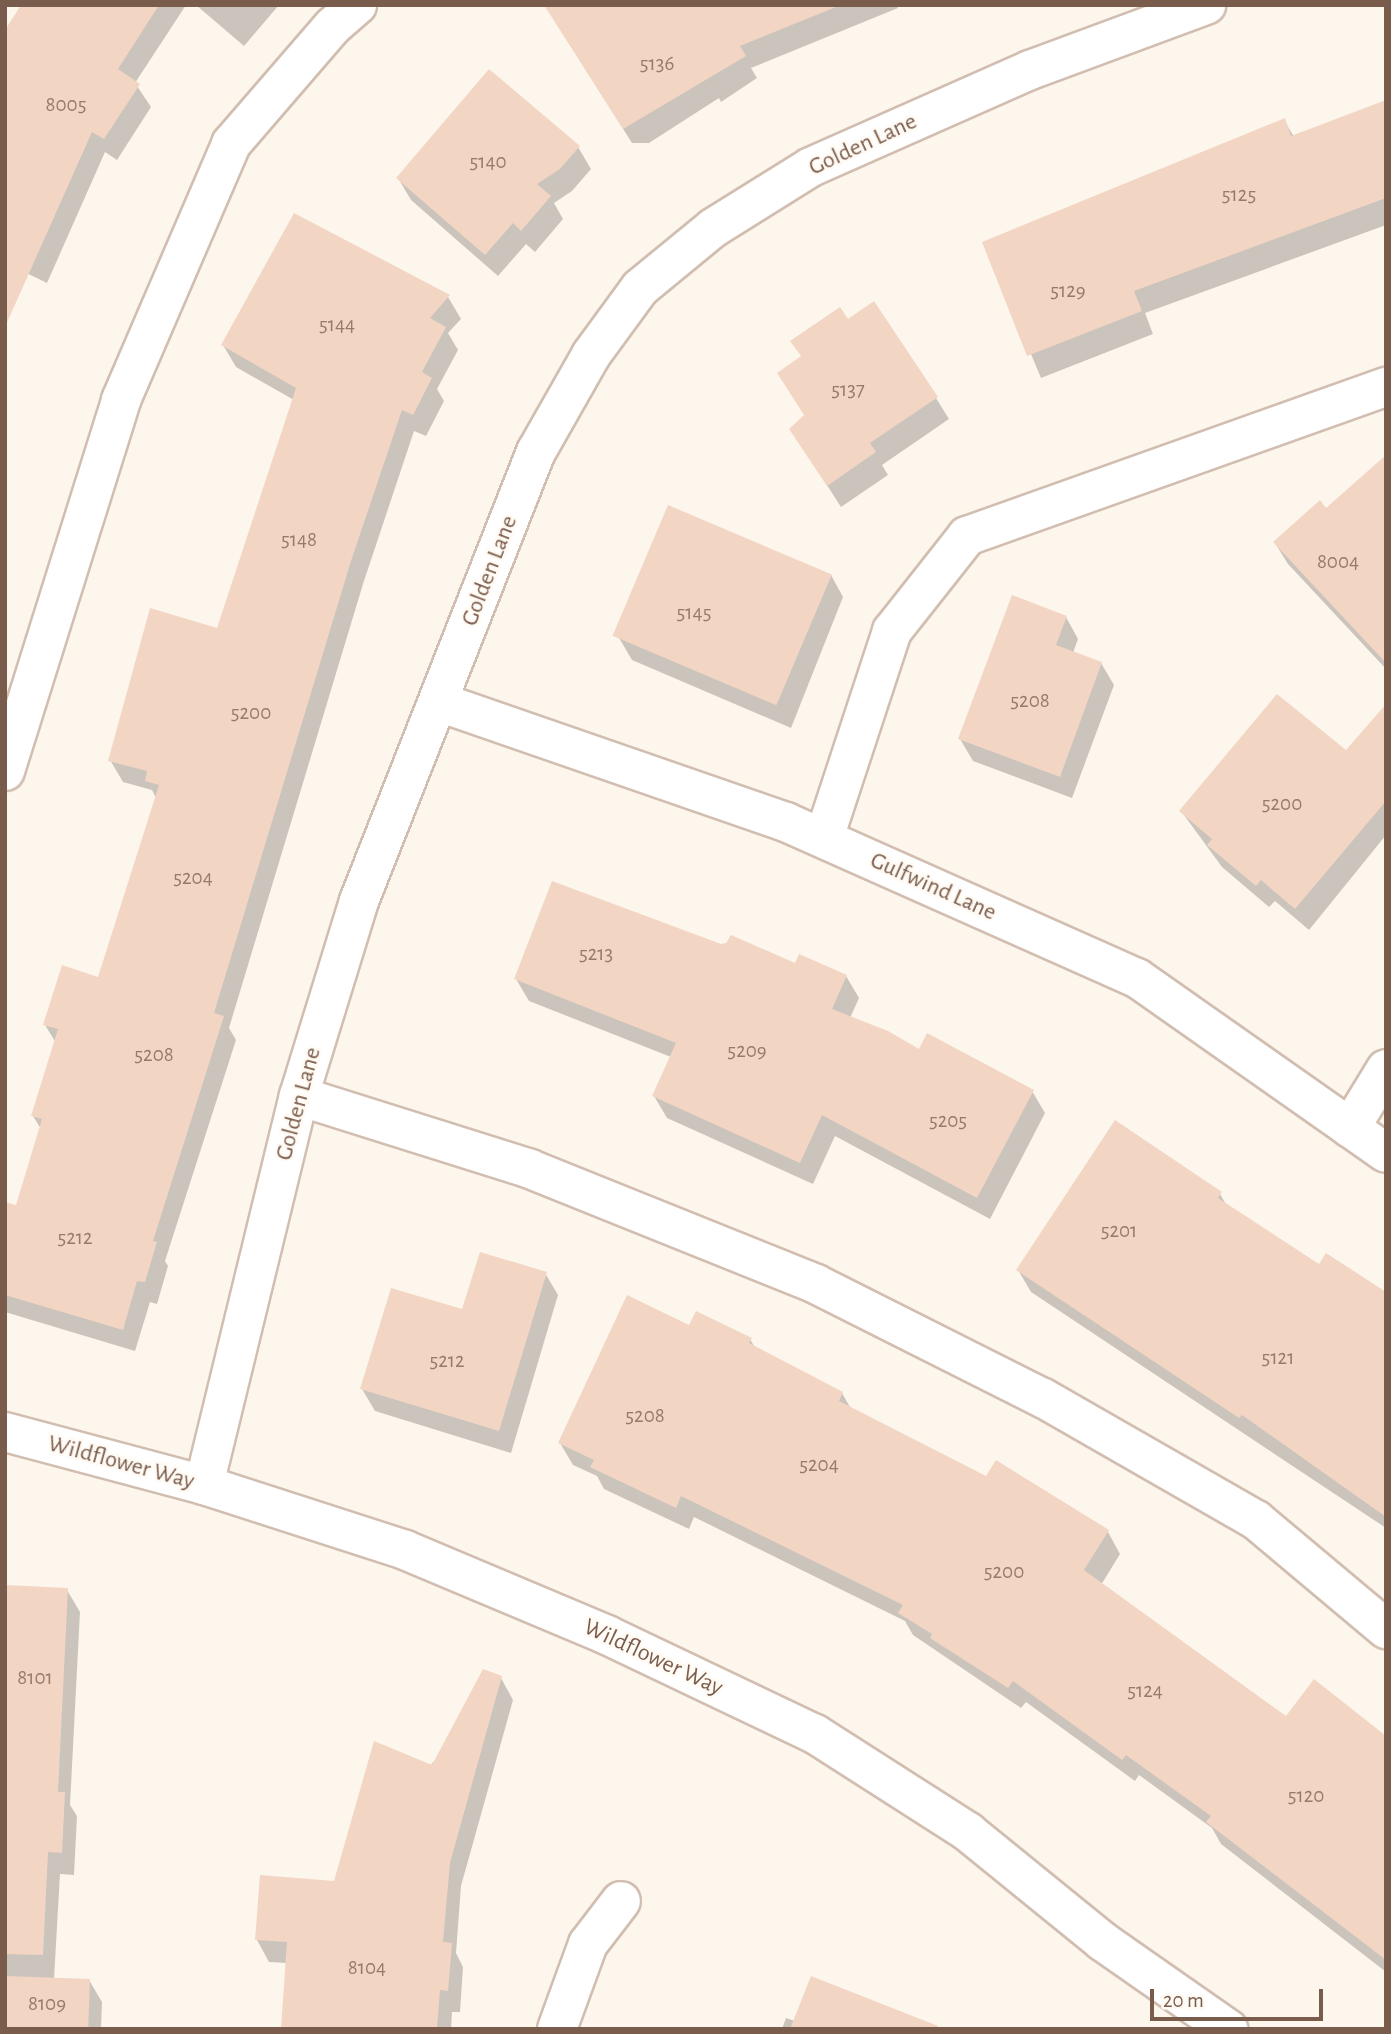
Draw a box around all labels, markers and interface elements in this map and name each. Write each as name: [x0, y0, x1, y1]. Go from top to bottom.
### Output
house number: 5136: [640, 51, 674, 77]
house number: 8005: [46, 92, 86, 118]
street label: Golden Lane: [804, 107, 922, 183]
house number: 5140: [469, 149, 507, 175]
house number: 5125: [1222, 182, 1256, 208]
house number: 5129: [1050, 278, 1086, 304]
house number: 5144: [319, 312, 355, 338]
house number: 5137: [831, 377, 865, 403]
street label: Golden Lane: [456, 512, 524, 630]
house number: 5148: [281, 527, 317, 553]
house number: 8004: [1317, 549, 1359, 575]
house number: 5145: [677, 600, 711, 626]
house number: 5208: [1010, 688, 1050, 714]
house number: 5200: [231, 700, 271, 726]
house number: 5200: [1262, 791, 1302, 817]
street label: Gulfwind Lane: [866, 846, 1000, 928]
house number: 5204: [173, 865, 213, 891]
house number: 5213: [579, 941, 613, 967]
house number: 5209: [727, 1038, 767, 1064]
house number: 5208: [134, 1042, 174, 1068]
street label: Golden Lane: [270, 1044, 328, 1164]
house number: 5205: [929, 1108, 967, 1134]
house number: 5201: [1101, 1218, 1137, 1244]
house number: 5212: [57, 1225, 93, 1251]
house number: 5121: [1262, 1345, 1294, 1371]
house number: 5212: [429, 1348, 465, 1374]
house number: 5208: [625, 1403, 665, 1429]
street label: Wildflower Way: [45, 1430, 197, 1496]
house number: 5204: [799, 1452, 839, 1478]
house number: 5200: [984, 1559, 1024, 1585]
street label: Wildflower Way: [579, 1613, 727, 1703]
house number: 8101: [17, 1665, 53, 1691]
house number: 5124: [1127, 1678, 1163, 1704]
house number: 5120: [1288, 1783, 1324, 1809]
house number: 8104: [348, 1955, 386, 1981]
scale bar: [1153, 1974, 1326, 2018]
text: 20 m: [1163, 1990, 1204, 2011]
house number: 8109: [28, 1991, 66, 2017]

